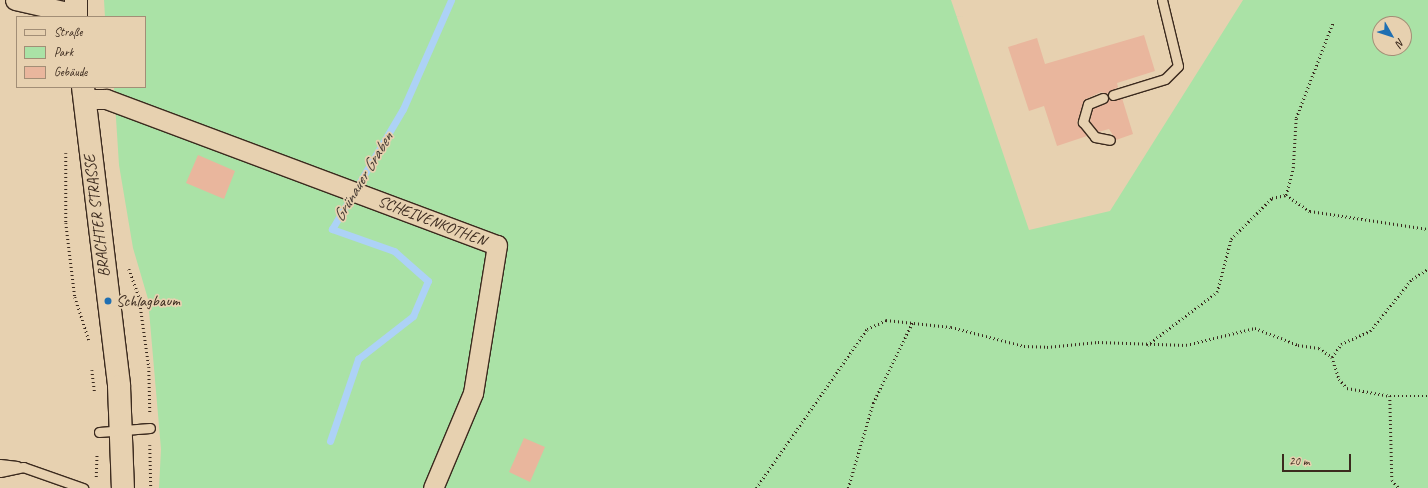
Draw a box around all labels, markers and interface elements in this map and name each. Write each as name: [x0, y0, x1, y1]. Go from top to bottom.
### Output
legend: [16, 16, 146, 88]
north arrow: [1372, 16, 1412, 56]
text: Straße: [54, 24, 82, 40]
text: N: [1393, 36, 1408, 50]
text: Park: [54, 44, 73, 60]
text: Gebäude: [54, 64, 87, 80]
water label: Grünauer Graben: [328, 129, 398, 225]
street label: BRACHTER STRASSE: [80, 154, 114, 278]
street label: SCHEIVENKOTHEN: [375, 192, 489, 250]
place label: Schlagbaum: [116, 291, 180, 311]
marker: Schlagbaum: [103, 296, 113, 306]
scale bar: [1284, 446, 1353, 472]
text: 20 m: [1289, 453, 1309, 469]

